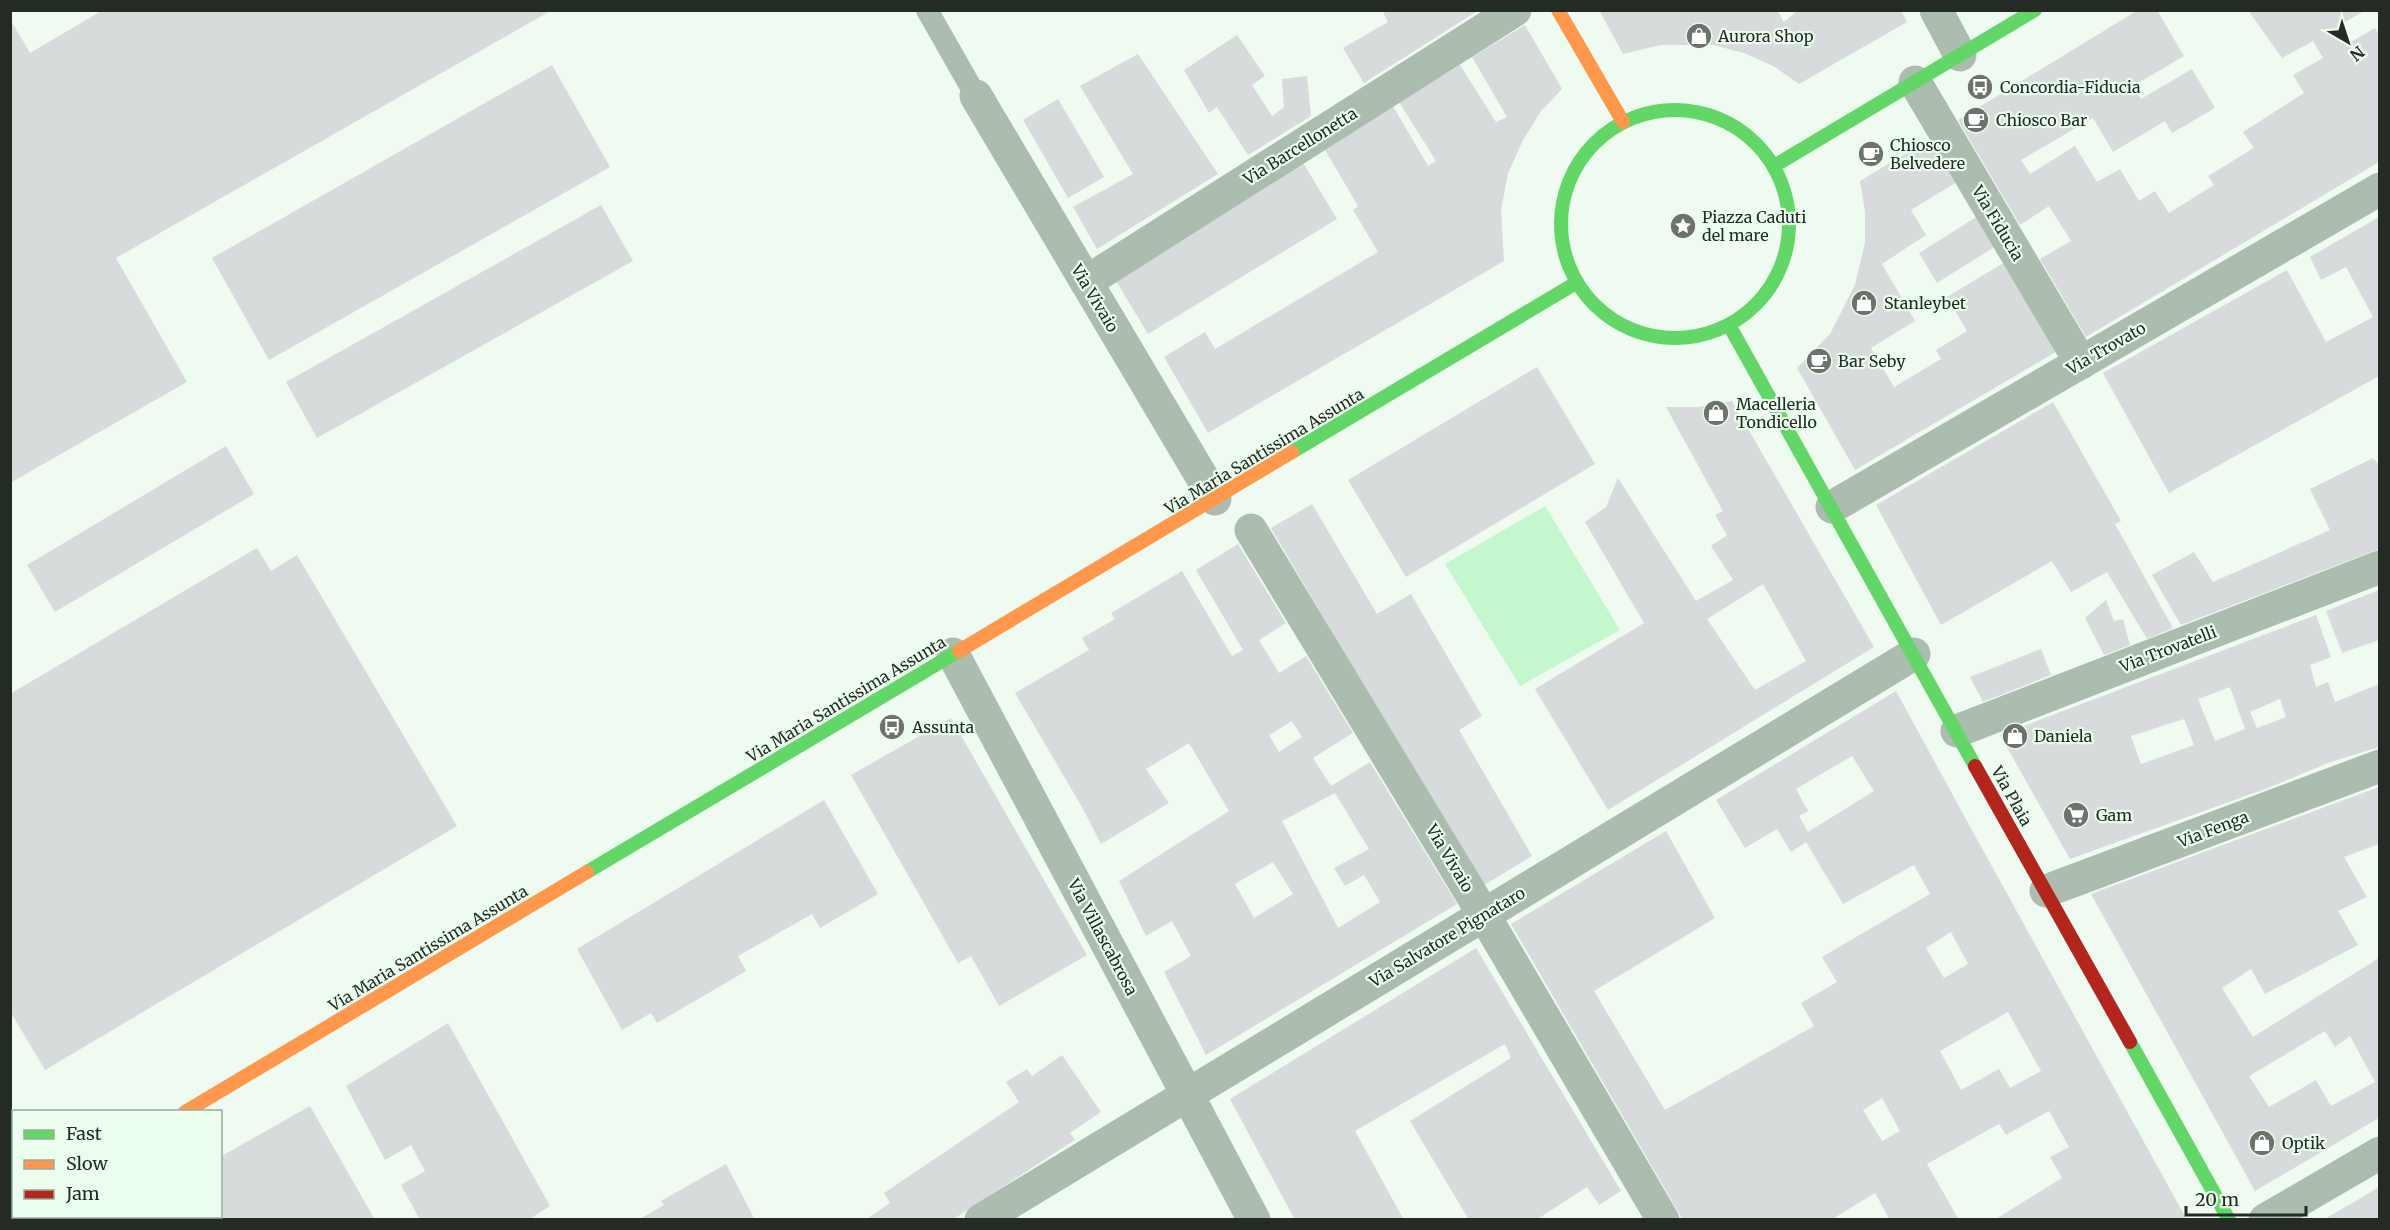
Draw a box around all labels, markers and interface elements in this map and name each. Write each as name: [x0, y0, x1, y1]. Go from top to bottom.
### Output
north arrow: [2318, 12, 2378, 72]
shop icon: Aurora Shop: [1684, 21, 1714, 51]
place label: Aurora Shop: [1717, 26, 1814, 46]
text: N: [2346, 42, 2369, 66]
bus stop icon: Concordia-Fiducia: [1965, 72, 1995, 102]
place label: Concordia-Fiducia: [2000, 77, 2141, 97]
street label: Via Barcellonetta: [1239, 103, 1361, 190]
cafe icon: Chiosco Bar: [1961, 105, 1991, 135]
place label: Chiosco Bar: [1996, 110, 2087, 130]
place label: Chiosco Belvedere: [1890, 135, 1965, 173]
cafe icon: Chiosco Belvedere: [1856, 139, 1886, 169]
street label: Via Fiducia: [1967, 181, 2028, 265]
place label: Piazza Caduti del mare: [1702, 207, 1806, 245]
place icon: Piazza Caduti del mare: [1668, 211, 1698, 241]
street label: Via Vivaio: [1066, 260, 1123, 336]
shop icon: Stanleybet: [1849, 288, 1879, 318]
place label: Stanleybet: [1884, 293, 1967, 313]
street label: Via Trovato: [2062, 317, 2149, 379]
cafe icon: Bar Seby: [1804, 346, 1834, 376]
place label: Bar Seby: [1838, 351, 1906, 371]
street label: Via Maria Santissima Assunta: [1160, 383, 1368, 519]
place label: Macelleria Tondicello: [1736, 394, 1817, 432]
shop icon: Macelleria Tondicello: [1701, 398, 1731, 428]
street label: Via Trovatelli: [2116, 621, 2219, 677]
street label: Via Maria Santissima Assunta: [743, 632, 949, 766]
bus stop icon: Assunta: [877, 712, 907, 742]
place label: Assunta: [912, 717, 974, 737]
shop icon: Daniela: [2000, 721, 2030, 751]
place label: Daniela: [2034, 726, 2093, 746]
street label: Via Plaia: [1987, 762, 2037, 830]
supermarket icon: Gam: [2061, 800, 2091, 830]
place label: Gam: [2096, 805, 2132, 825]
street label: Via Fenga: [2174, 806, 2252, 852]
street label: Via Vivaio: [1421, 820, 1478, 896]
street label: Via Villascabrosa: [1063, 874, 1142, 999]
street label: Via Maria Santissima Assunta: [324, 880, 532, 1016]
street label: Via Salvatore Pignataro: [1365, 883, 1529, 992]
legend: [12, 1110, 222, 1218]
text: Fast: [66, 1122, 102, 1145]
shop icon: Optik: [2247, 1128, 2277, 1158]
place label: Optik: [2282, 1133, 2326, 1153]
text: Slow: [66, 1152, 109, 1175]
scale bar: [2186, 1179, 2306, 1217]
text: Jam: [65, 1182, 100, 1205]
text: 20 m: [2195, 1188, 2239, 1211]

